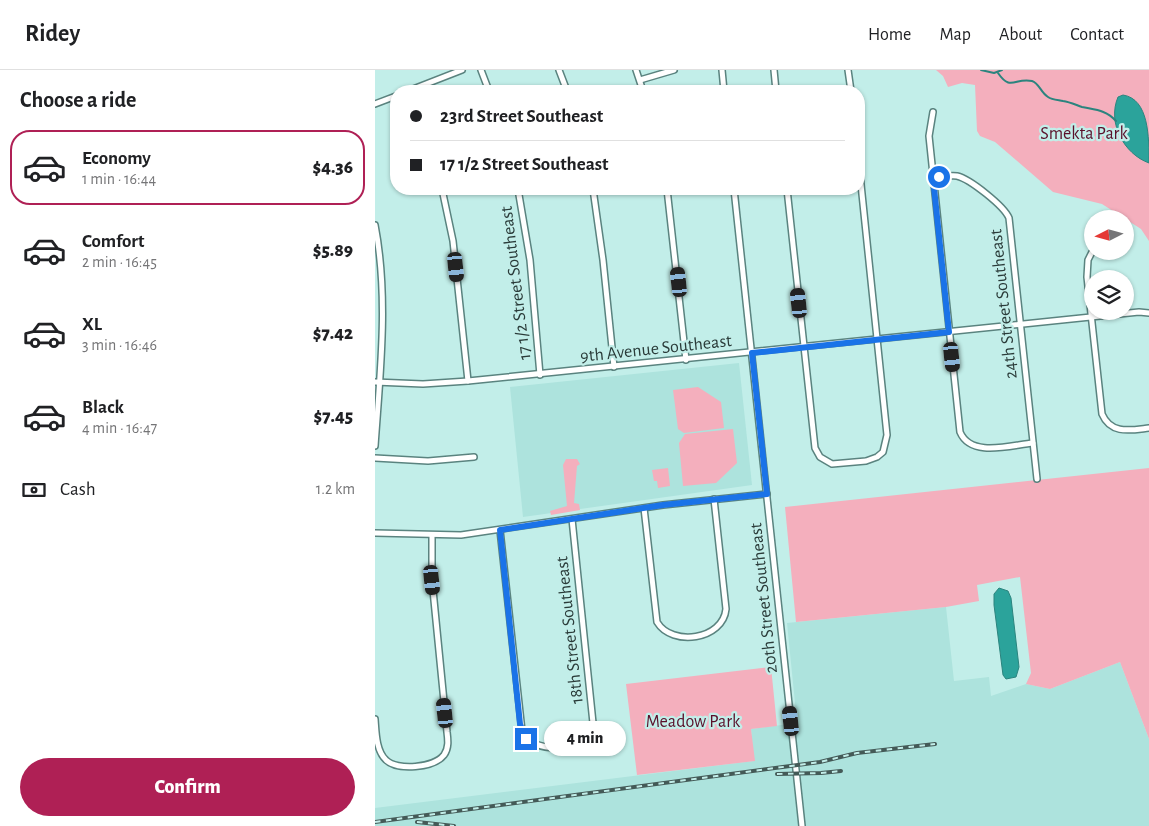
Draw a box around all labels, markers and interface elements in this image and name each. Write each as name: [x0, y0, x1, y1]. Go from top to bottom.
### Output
text: Ridey: [25, 22, 80, 46]
text: Home: [868, 26, 911, 44]
text: Map: [939, 26, 971, 44]
text: About: [999, 26, 1042, 44]
text: Contact: [1070, 26, 1124, 44]
text: Choose a ride: [20, 89, 136, 111]
text: 23rd Street Southeast: [440, 107, 603, 126]
park label: Smekta Park: [1040, 125, 1128, 143]
icon: car: [22, 145, 67, 190]
text: Economy: [82, 149, 151, 168]
text: 17 1/2 Street Southeast: [440, 155, 609, 174]
text: $4.36: [313, 158, 353, 177]
route start: [928, 166, 950, 188]
text: 1 min · 16:44: [82, 171, 156, 187]
street label: 17 1/2 Street Southeast: [498, 205, 534, 361]
north arrow: [1084, 210, 1134, 260]
map controls: [1084, 210, 1134, 320]
icon: car: [22, 228, 67, 273]
street label: 24th Street Southeast: [987, 228, 1021, 380]
text: Comfort: [82, 232, 144, 251]
text: $5.89: [313, 241, 353, 260]
car: [446, 251, 465, 283]
text: 2 min · 16:45: [82, 254, 157, 270]
car: [669, 266, 688, 298]
button: layers: [1084, 270, 1134, 320]
car: [789, 287, 808, 319]
icon: car: [22, 311, 67, 356]
text: XL: [82, 315, 102, 334]
text: $7.42: [313, 324, 353, 343]
street label: 9th Avenue Southeast: [579, 332, 733, 366]
text: 3 min · 16:46: [82, 337, 157, 353]
car: [942, 341, 961, 373]
icon: car: [22, 394, 67, 439]
text: Black: [82, 398, 124, 417]
text: $7.45: [314, 407, 353, 426]
text: 4 min · 16:47: [82, 420, 157, 436]
icon: cash: [20, 476, 48, 504]
text: Cash: [60, 480, 96, 499]
text: 1.2 km: [316, 481, 355, 497]
street label: 20th Street Southeast: [747, 522, 781, 674]
street label: 18th Street Southeast: [553, 555, 587, 705]
car: [422, 564, 441, 596]
car: [435, 697, 454, 729]
car: [781, 705, 800, 737]
park label: Meadow Park: [646, 713, 741, 731]
callout: 4 min: [543, 722, 626, 756]
route end: [515, 728, 537, 750]
text: 4 min: [567, 730, 603, 746]
button: Confirm: [20, 758, 355, 816]

